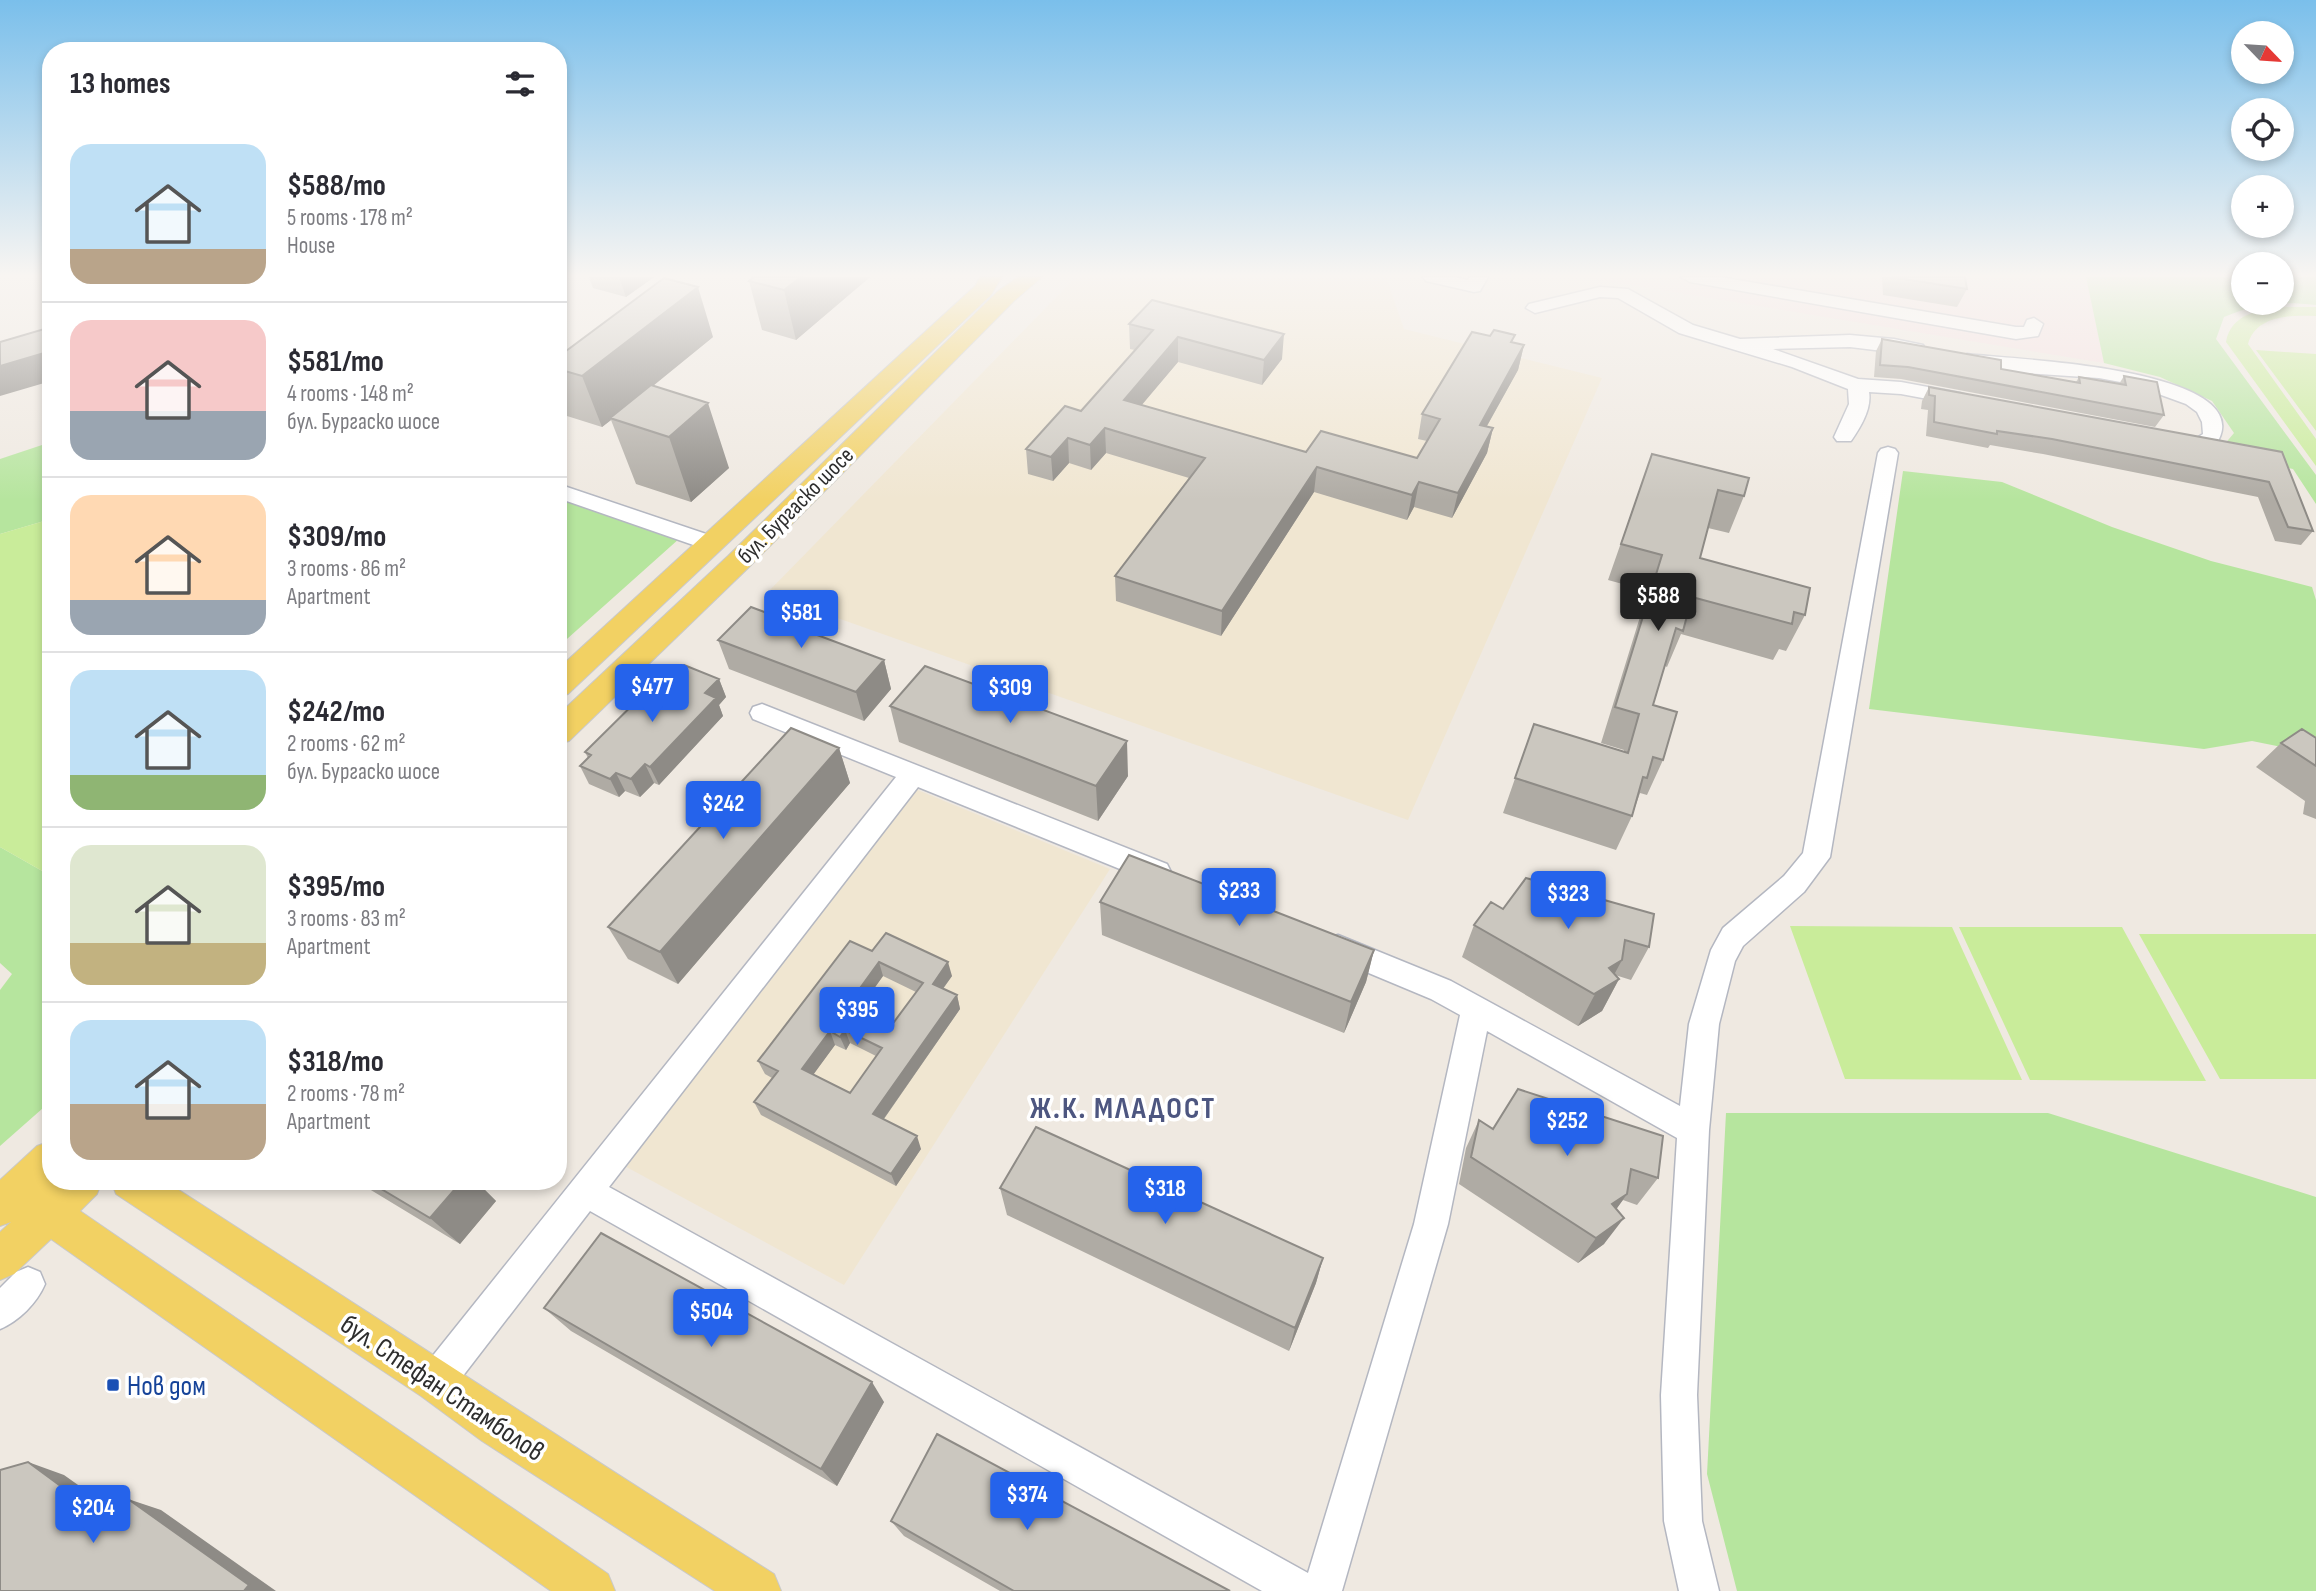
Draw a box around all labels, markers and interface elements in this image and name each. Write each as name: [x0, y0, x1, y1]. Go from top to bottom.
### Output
north arrow: [2231, 21, 2294, 84]
map controls: [2231, 21, 2294, 315]
icon: filters: [501, 65, 539, 103]
text: 13 homes: [70, 66, 171, 102]
button: locate: [2231, 98, 2294, 161]
text: $588/mo: [287, 168, 386, 204]
icon: home: [126, 172, 210, 256]
button: +: [2231, 175, 2294, 238]
text: 5 rooms · 178 m²: [287, 204, 413, 232]
text: House: [287, 232, 335, 260]
button: −: [2231, 252, 2294, 315]
text: $581/mo: [287, 344, 384, 380]
icon: home: [126, 348, 210, 432]
text: 4 rooms · 148 m²: [287, 380, 414, 408]
text: бул. Бургаско шосе: [287, 408, 440, 436]
street label: бул. Бургаско шосе: [732, 442, 860, 570]
text: $309/mo: [287, 519, 386, 555]
icon: home: [126, 523, 210, 607]
text: 3 rooms · 86 m²: [287, 555, 406, 583]
pin: $588: [1617, 574, 1699, 633]
text: $588: [1636, 582, 1680, 610]
text: Apartment: [287, 583, 371, 611]
pin: $581: [760, 590, 842, 650]
text: $581: [780, 599, 822, 627]
pin: $477: [611, 664, 693, 724]
pin: $309: [969, 666, 1051, 725]
text: $477: [631, 673, 673, 701]
text: $309: [988, 674, 1032, 702]
text: $242/mo: [287, 694, 385, 730]
icon: home: [126, 698, 210, 782]
text: 2 rooms · 62 m²: [287, 730, 406, 758]
text: бул. Бургаско шосе: [287, 758, 440, 786]
pin: $242: [682, 782, 764, 841]
text: $242: [702, 790, 744, 818]
text: $395/mo: [287, 869, 385, 905]
pin: $233: [1198, 869, 1280, 928]
pin: $323: [1527, 872, 1609, 931]
icon: home: [126, 873, 210, 957]
text: $233: [1218, 877, 1260, 905]
text: $323: [1547, 880, 1589, 908]
text: 3 rooms · 83 m²: [287, 905, 406, 933]
text: Apartment: [287, 933, 371, 961]
pin: $395: [816, 988, 898, 1047]
text: $395: [835, 996, 879, 1024]
text: $318/mo: [287, 1044, 384, 1080]
icon: home: [126, 1048, 210, 1132]
text: 2 rooms · 78 m²: [287, 1080, 405, 1108]
district label: Ж.К. МЛАДОСТ: [1030, 1091, 1216, 1127]
pin: $252: [1526, 1098, 1608, 1158]
text: $252: [1546, 1107, 1588, 1135]
text: Apartment: [287, 1108, 371, 1136]
pin: $318: [1124, 1166, 1206, 1226]
text: $318: [1144, 1175, 1186, 1203]
pin: $504: [670, 1290, 752, 1349]
text: $504: [689, 1298, 733, 1326]
street label: бул. Стефан Стамболов: [334, 1308, 550, 1469]
place label: Нов дом: [127, 1370, 206, 1403]
marker: Нов дом: [105, 1377, 121, 1393]
pin: $374: [986, 1472, 1068, 1532]
text: $374: [1006, 1481, 1048, 1509]
pin: $204: [52, 1486, 134, 1545]
text: $204: [71, 1494, 115, 1522]

